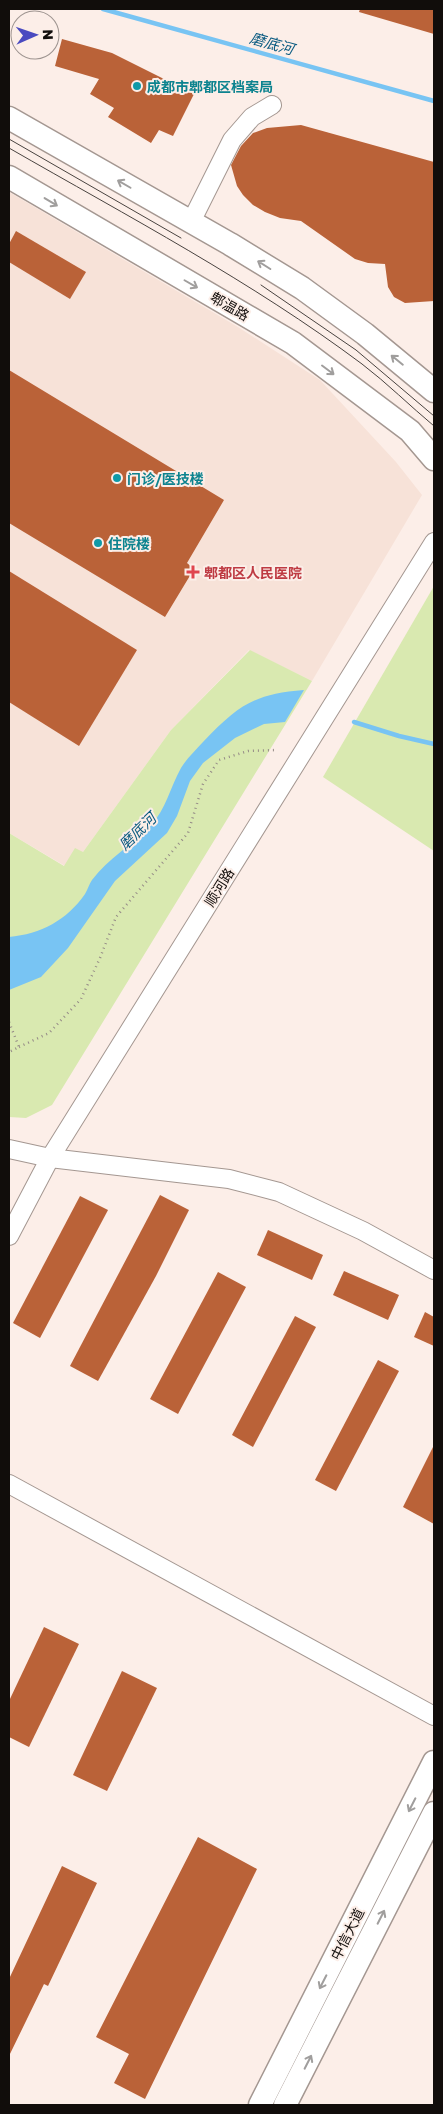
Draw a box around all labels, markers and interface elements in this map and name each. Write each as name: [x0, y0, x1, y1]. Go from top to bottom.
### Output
north arrow: [10, 10, 60, 60]
water label: 磨底河: [248, 28, 299, 59]
text: N: [40, 29, 57, 40]
place label: 成都市郫都区档案局: [147, 78, 273, 95]
marker: 成都市郫都区档案局: [131, 80, 143, 92]
one-way arrow: [116, 179, 131, 189]
one-way arrow: [43, 197, 57, 207]
one-way arrow: [258, 260, 272, 270]
one-way arrow: [183, 279, 197, 289]
street label: 郫温路: [208, 288, 252, 324]
one-way arrow: [390, 354, 403, 365]
one-way arrow: [321, 365, 335, 375]
place label: 门诊/医技楼: [127, 470, 204, 487]
marker: 门诊/医技楼: [111, 472, 123, 484]
place label: 住院楼: [108, 535, 150, 552]
marker: 住院楼: [92, 537, 104, 549]
place label: 郫都区人民医院: [204, 564, 302, 581]
marker: 郫都区人民医院: [186, 565, 200, 579]
water label: 磨底河: [115, 807, 162, 853]
street label: 顺河路: [201, 865, 237, 909]
one-way arrow: [407, 1798, 417, 1813]
street label: 中信大道: [327, 1905, 367, 1963]
one-way arrow: [377, 1910, 386, 1925]
one-way arrow: [318, 1974, 328, 1989]
one-way arrow: [304, 2055, 313, 2070]

